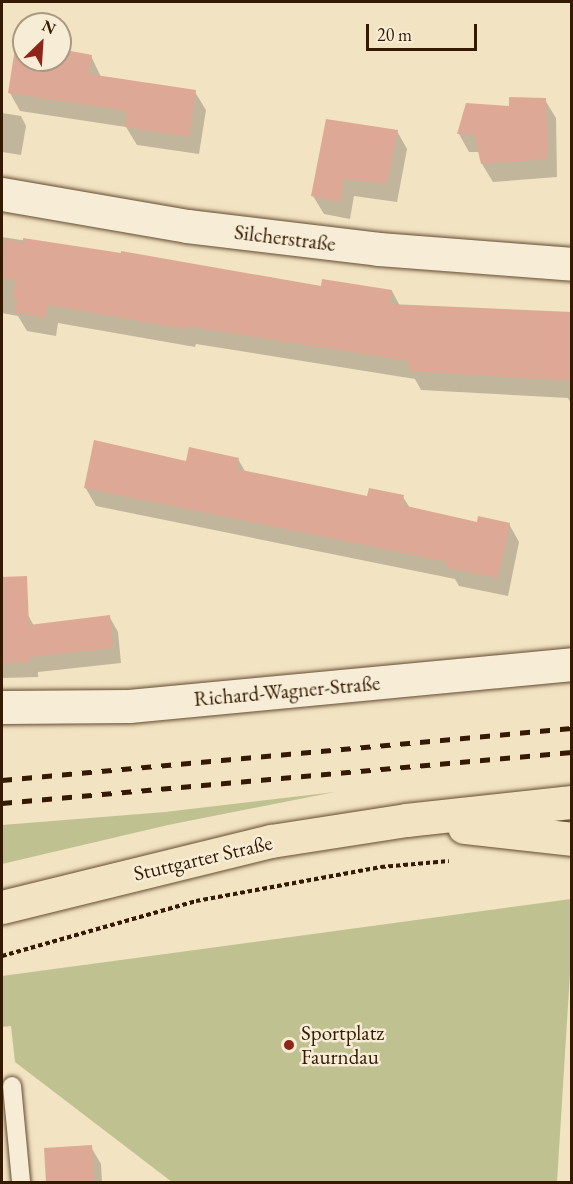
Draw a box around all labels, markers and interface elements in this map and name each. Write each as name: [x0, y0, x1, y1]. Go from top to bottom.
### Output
north arrow: [12, 12, 72, 72]
scale bar: [369, 12, 480, 50]
text: N: [39, 15, 59, 39]
text: 20 m: [377, 23, 412, 46]
street label: Silcherstraße: [233, 219, 337, 257]
street label: Richard-Wagner-Straße: [193, 670, 381, 712]
street label: Stuttgarter Straße: [131, 830, 275, 886]
place label: Sportplatz Faurndau: [301, 1020, 384, 1070]
marker: Sportplatz Faurndau: [282, 1038, 296, 1052]

